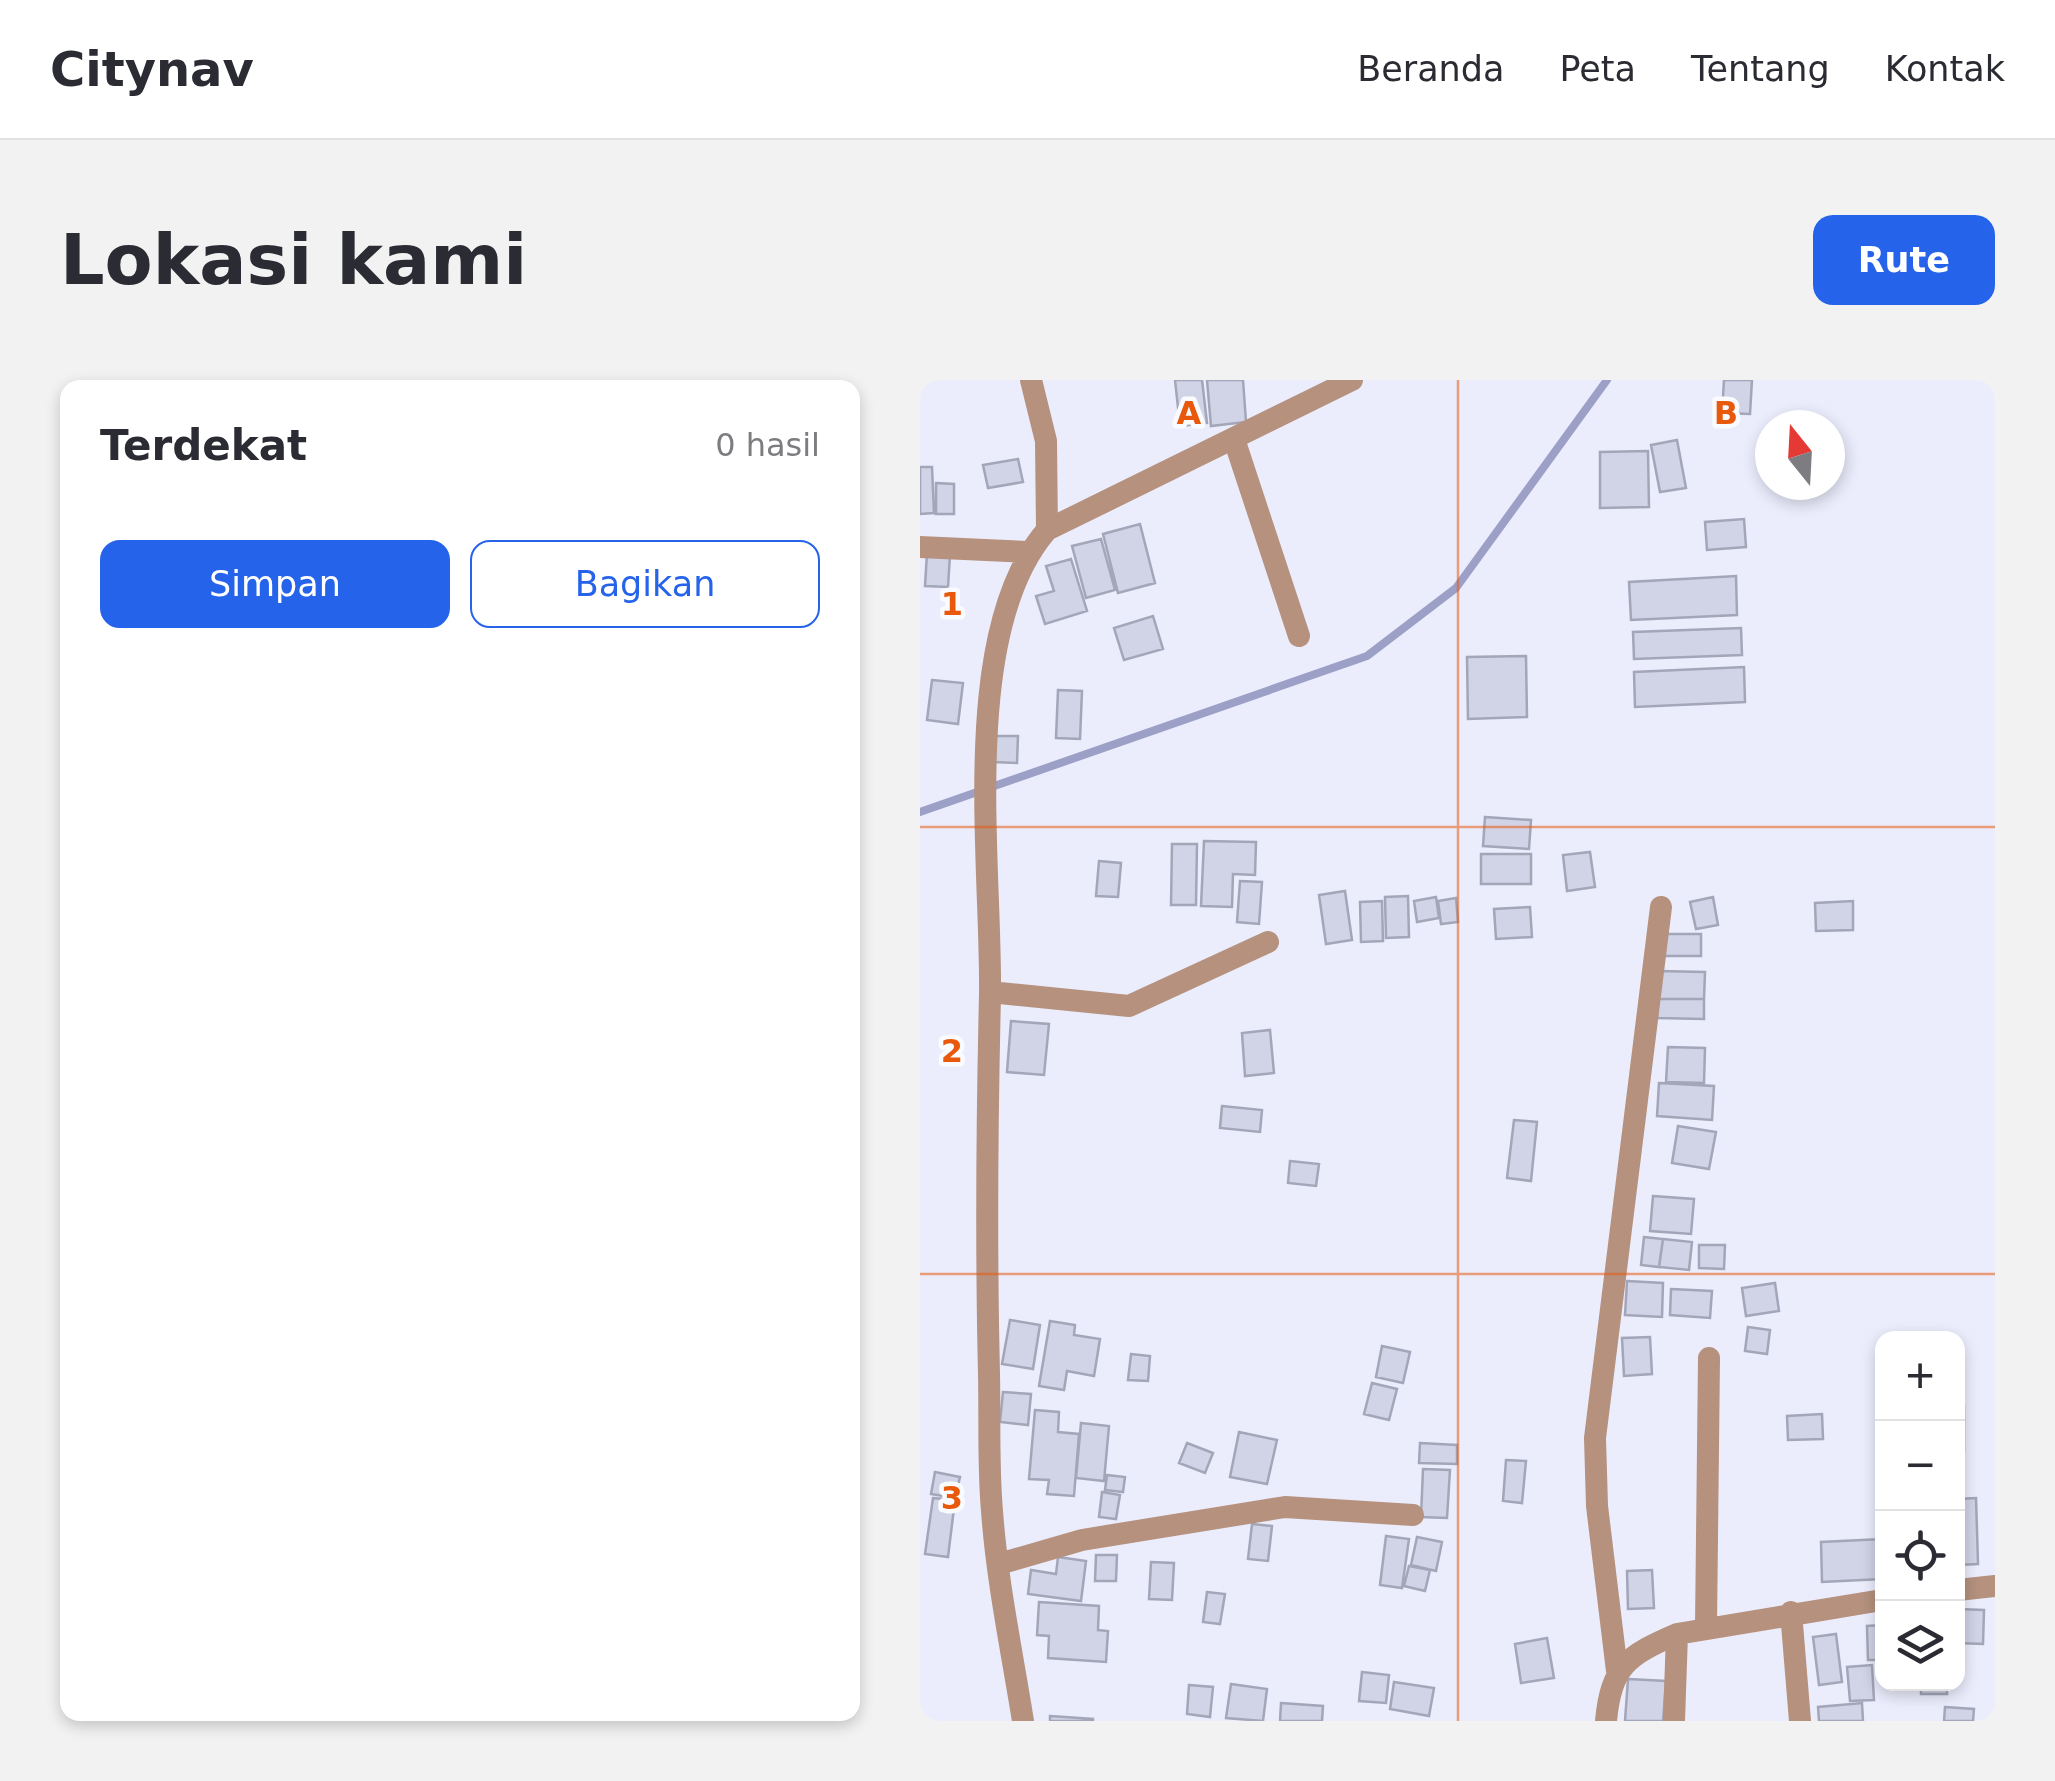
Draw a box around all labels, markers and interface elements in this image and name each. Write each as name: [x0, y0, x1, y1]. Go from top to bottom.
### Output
text: Citynav: [50, 41, 254, 97]
text: Beranda: [1357, 49, 1504, 89]
text: Peta: [1559, 49, 1636, 89]
text: Tentang: [1691, 49, 1830, 89]
text: Kontak: [1885, 49, 2005, 89]
button: Rute: [1813, 215, 1995, 305]
text: Lokasi kami: [60, 219, 527, 301]
text: A: [1177, 394, 1202, 432]
text: B: [1714, 394, 1738, 432]
north arrow: [1755, 410, 1845, 500]
text: Terdekat: [100, 421, 307, 470]
text: 0 hasil: [715, 426, 820, 464]
button: Simpan: [100, 540, 450, 628]
button: Bagikan: [470, 540, 820, 628]
text: 1: [941, 585, 963, 623]
text: 2: [941, 1032, 963, 1070]
map controls: [1875, 1331, 1965, 1691]
button: +: [1875, 1331, 1965, 1421]
button: −: [1875, 1421, 1965, 1511]
text: 3: [941, 1479, 963, 1517]
button: locate: [1875, 1511, 1965, 1601]
button: layers: [1875, 1601, 1965, 1691]

